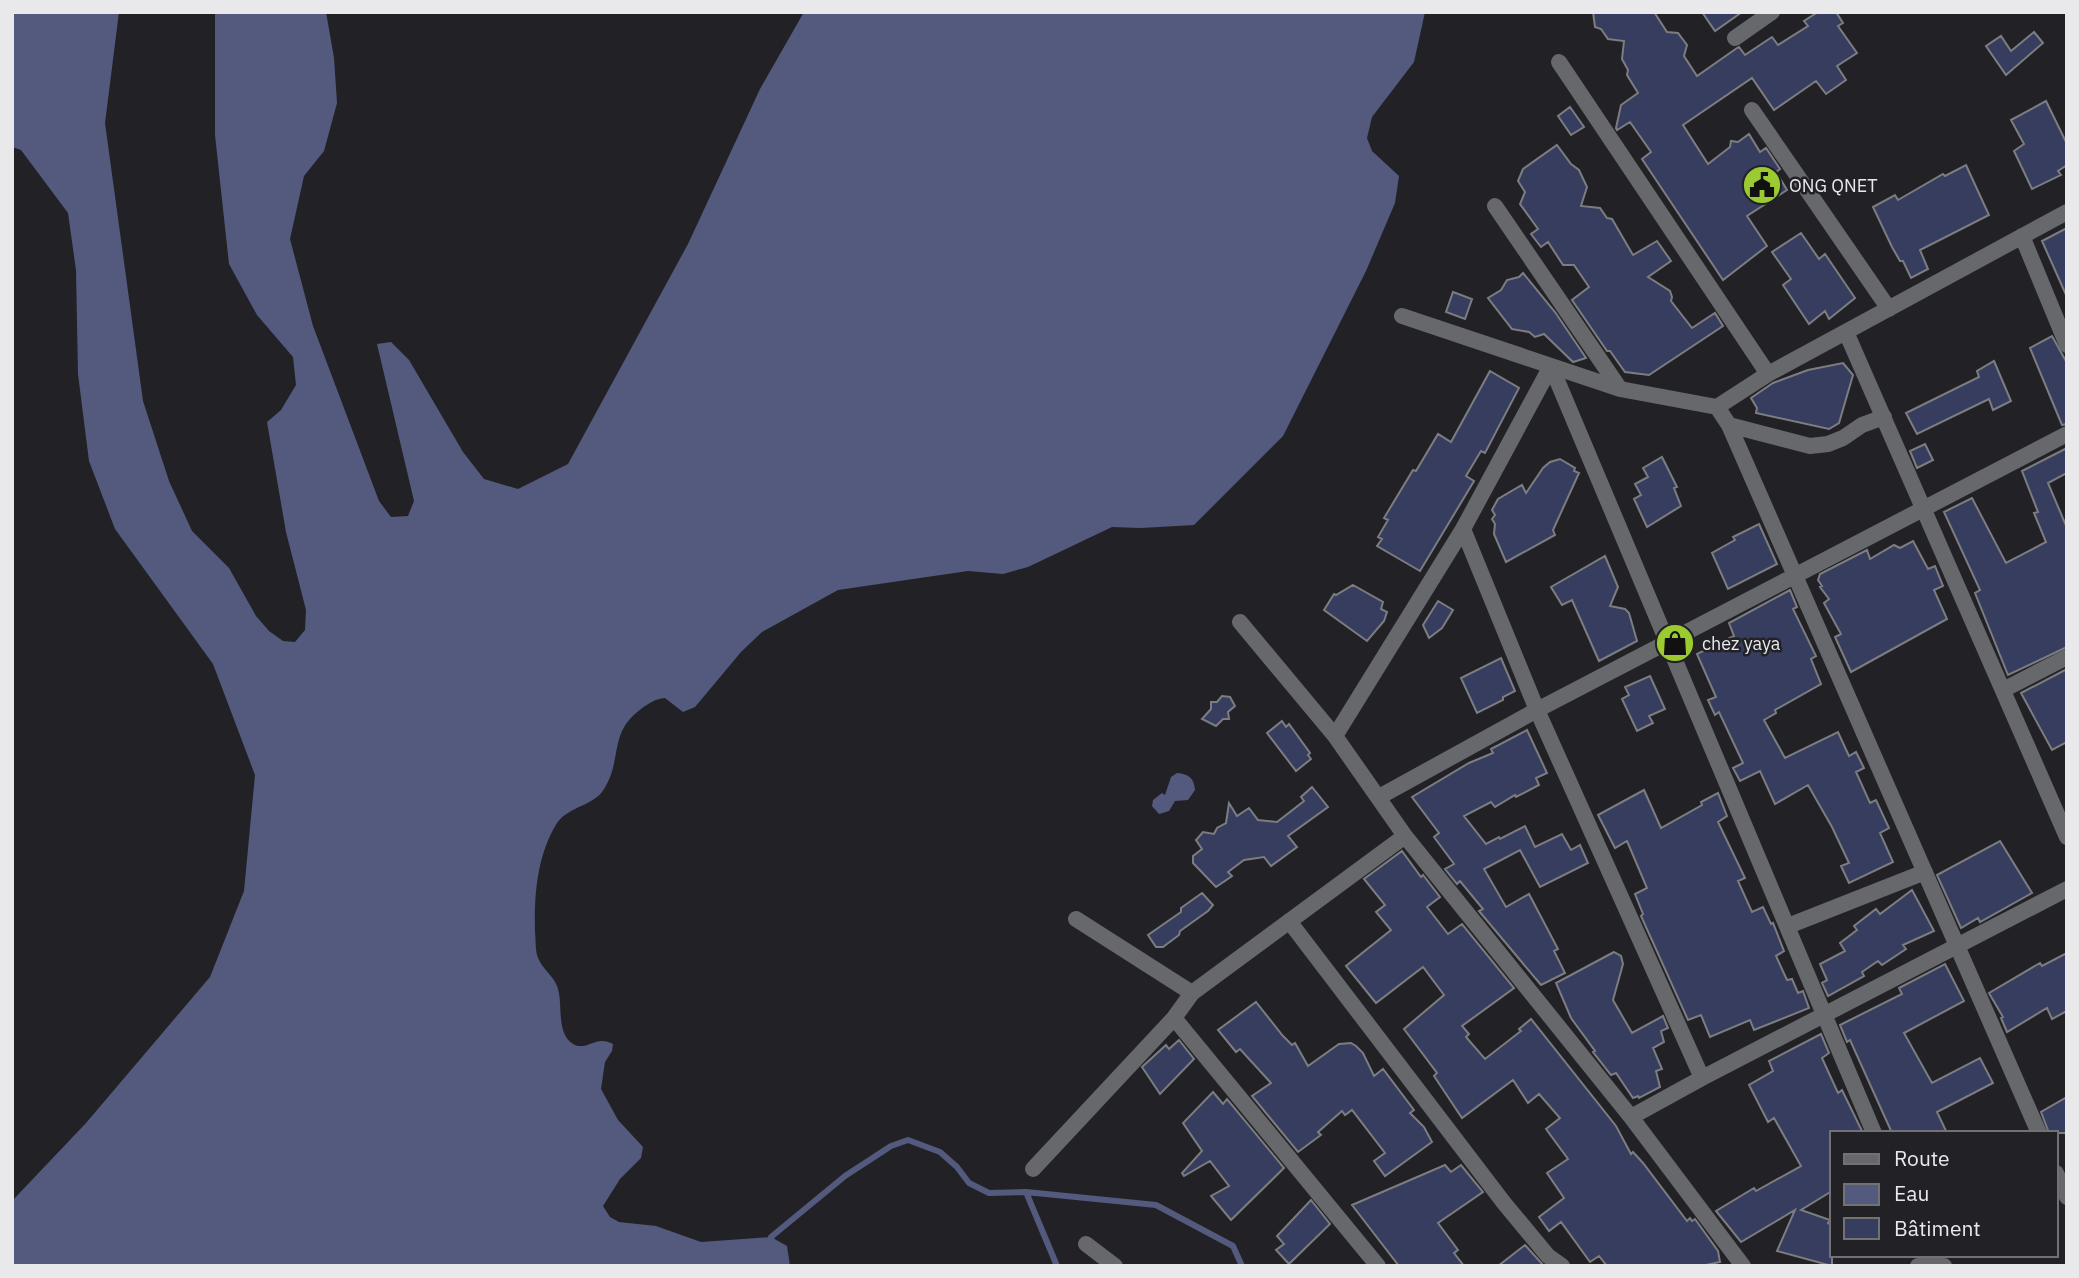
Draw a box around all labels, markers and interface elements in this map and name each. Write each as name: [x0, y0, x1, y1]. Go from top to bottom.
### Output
public building icon: ONG QNET: [1741, 164, 1783, 206]
place label: ONG QNET: [1789, 174, 1878, 197]
shop icon: chez yaya: [1654, 622, 1696, 664]
place label: chez yaya: [1702, 632, 1781, 655]
legend: [1830, 1131, 2058, 1257]
text: Route: [1894, 1144, 1950, 1172]
text: Eau: [1894, 1179, 1929, 1207]
text: Bâtiment: [1894, 1214, 1981, 1242]

